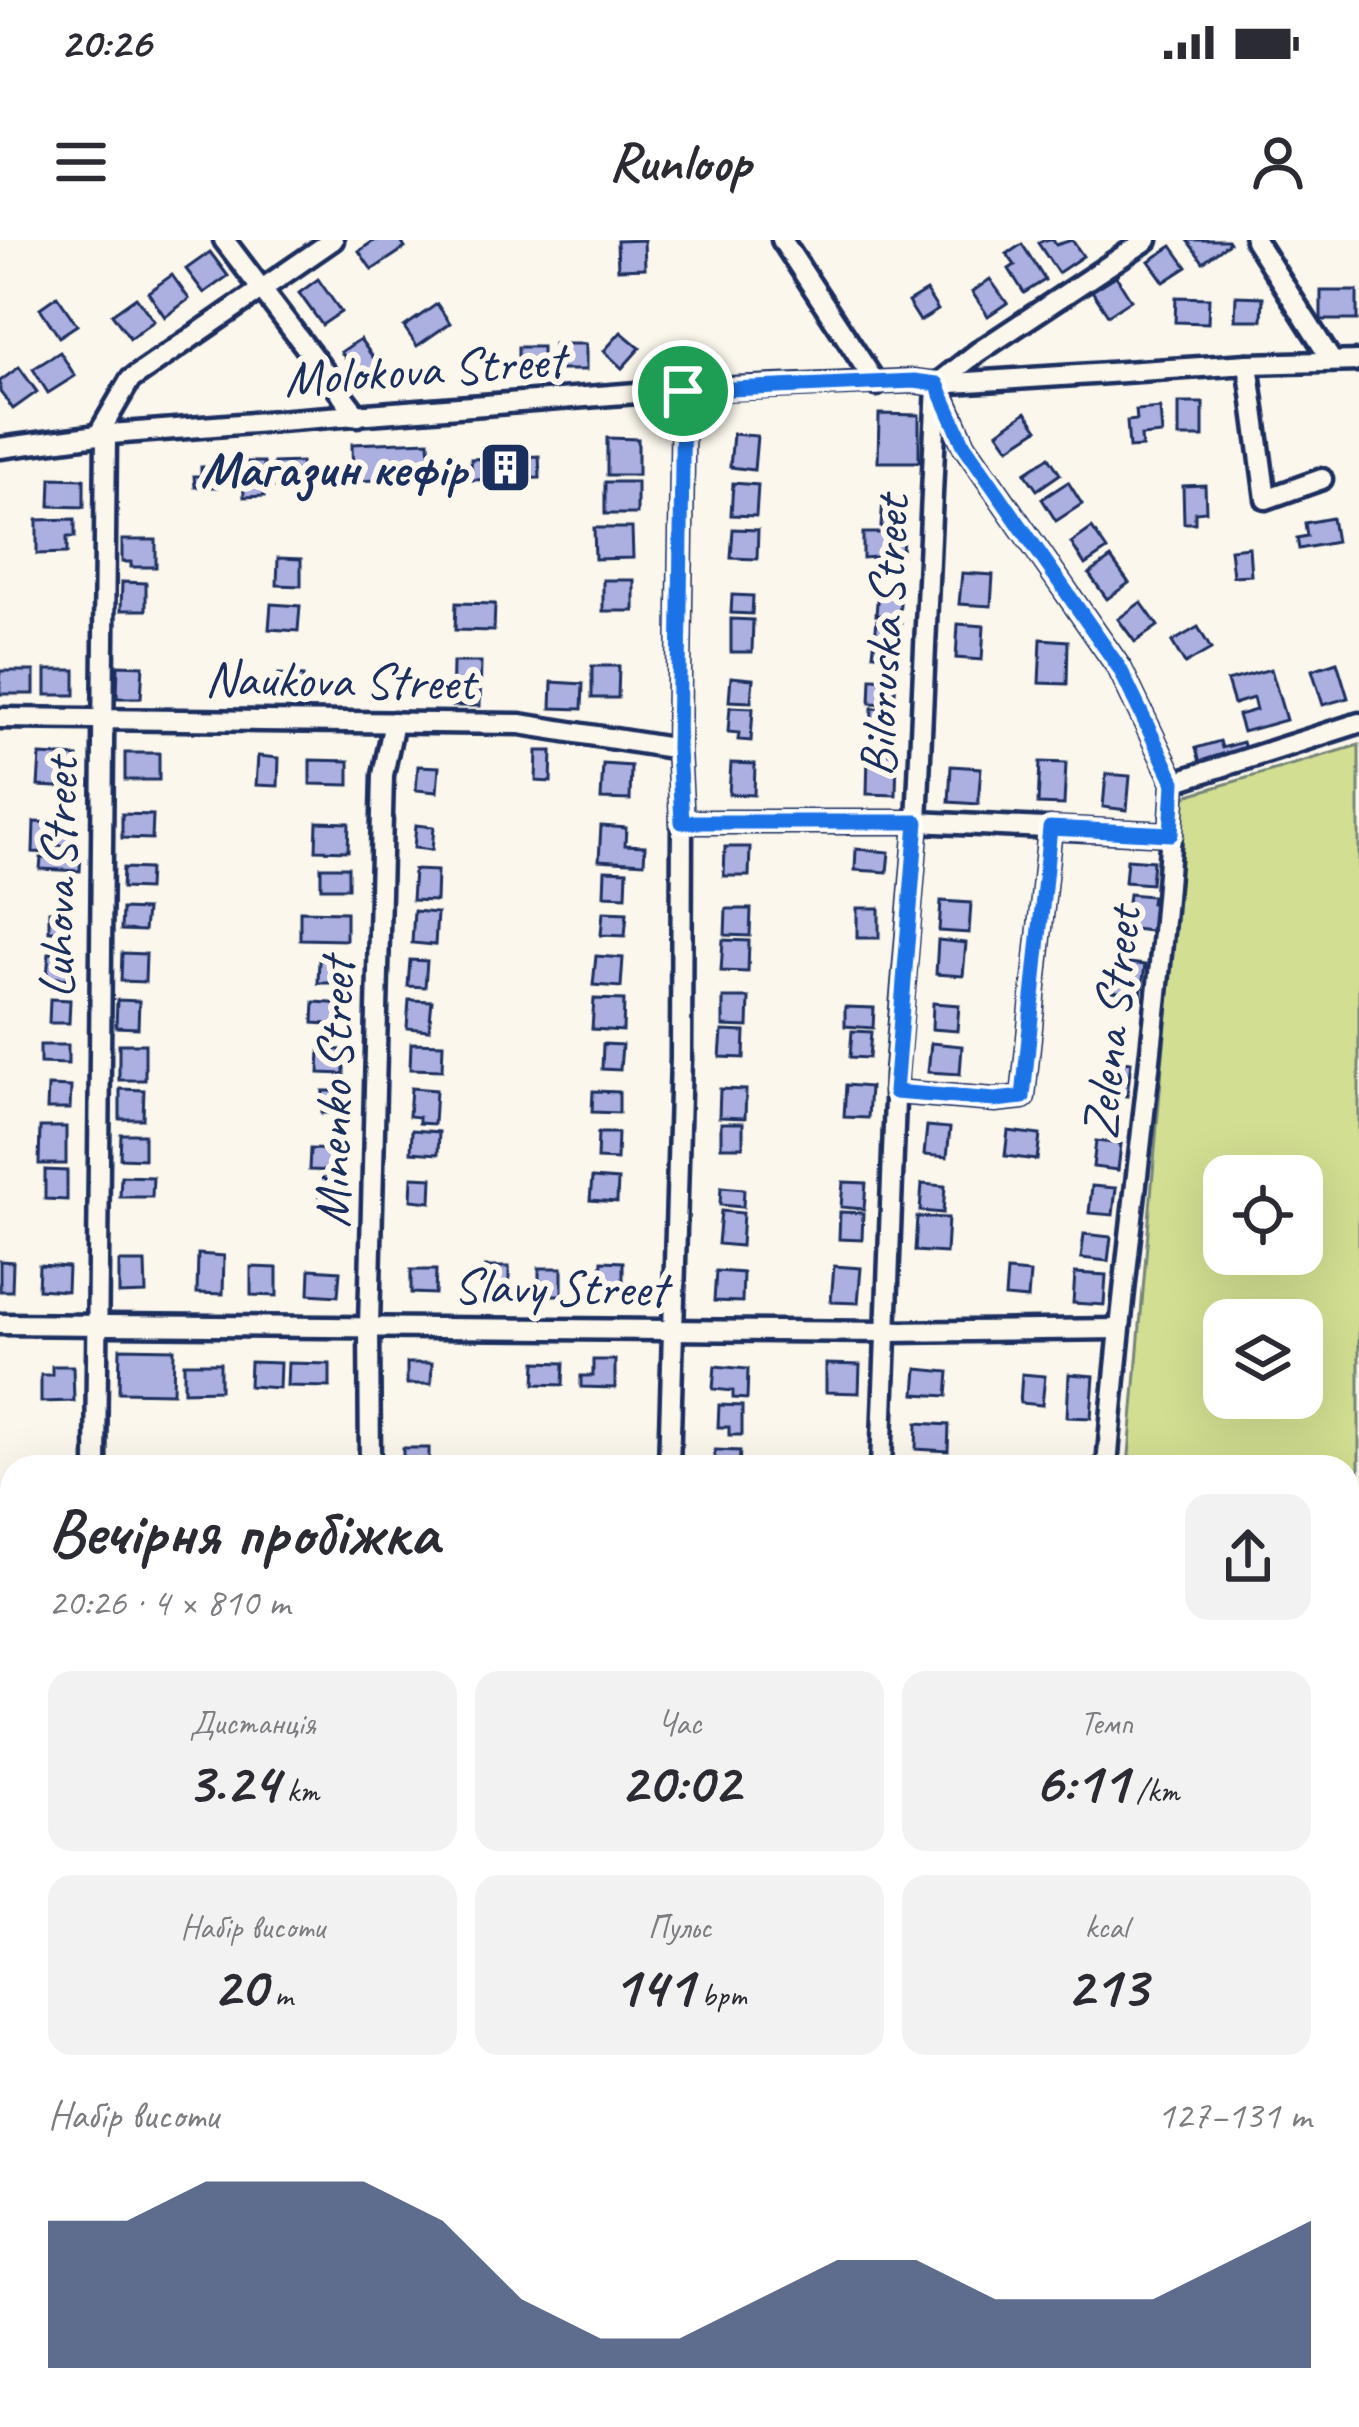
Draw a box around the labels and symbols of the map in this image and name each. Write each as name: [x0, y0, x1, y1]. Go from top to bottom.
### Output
street label: Molokova Street: [282, 327, 572, 411]
pin: [632, 340, 734, 442]
place label: Магазин кефір: [200, 437, 470, 502]
building icon: Магазин кефір: [477, 440, 533, 496]
street label: Biloruska Street: [845, 489, 924, 778]
street label: Naukova Street: [204, 646, 481, 714]
street label: Luhova Street: [24, 752, 92, 999]
street label: Zelena Street: [1067, 899, 1156, 1142]
street label: Minenko Street: [300, 952, 368, 1228]
street label: Slavy Street: [453, 1253, 673, 1321]

